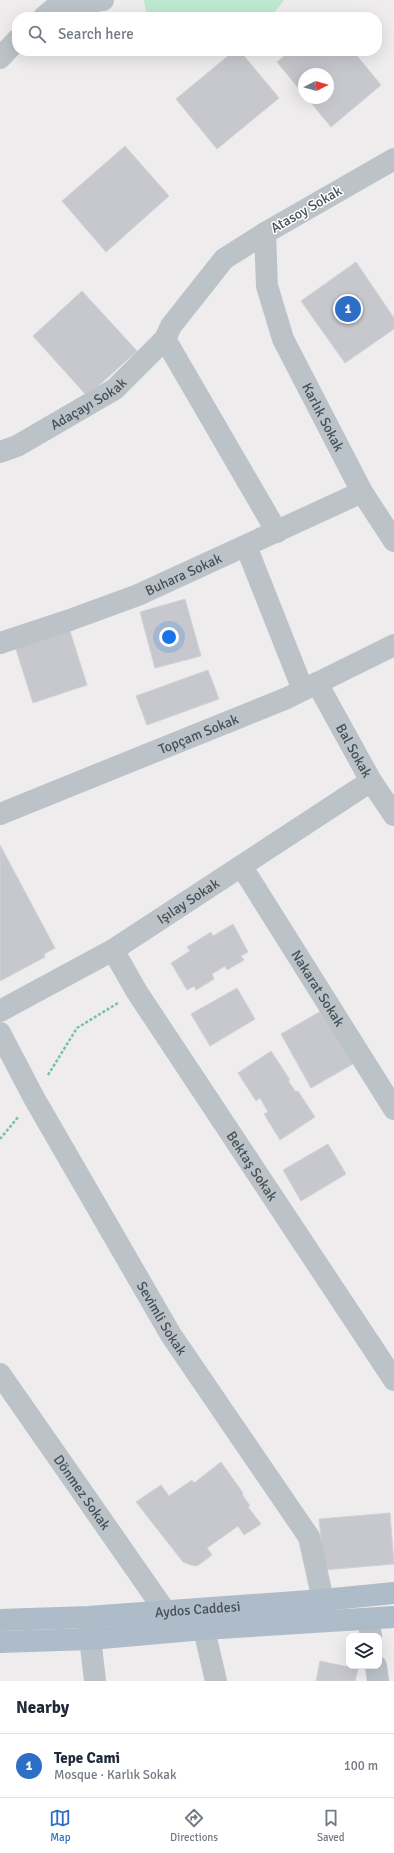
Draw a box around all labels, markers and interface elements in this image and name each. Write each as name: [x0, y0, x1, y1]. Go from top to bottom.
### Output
search box: [12, 12, 382, 56]
icon: search: [26, 23, 48, 45]
text: Search here: [58, 25, 134, 43]
north arrow: [298, 68, 334, 104]
street label: Atasoy Sokak: [268, 182, 345, 237]
pin: 1: [335, 294, 361, 324]
street label: Adaçayı Sokak: [47, 374, 130, 434]
street label: Karlık Sokak: [298, 380, 348, 454]
street label: Buhara Sokak: [143, 550, 224, 600]
your location: [159, 627, 179, 647]
street label: Topçam Sokak: [156, 711, 241, 758]
street label: Bal Sokak: [332, 721, 375, 781]
street label: Işılay Sokak: [154, 875, 223, 928]
street label: Nakarat Sokak: [287, 947, 348, 1030]
street label: Bektaş Sokak: [223, 1128, 281, 1204]
street label: Sevimli Sokak: [133, 1279, 190, 1359]
street label: Dönmez Sokak: [50, 1452, 114, 1533]
street label: Aydos Caddesi: [154, 1598, 241, 1621]
map controls: [346, 1633, 382, 1669]
button: layers: [346, 1633, 382, 1669]
text: Nearby: [16, 1697, 69, 1718]
text: Tepe Cami: [54, 1749, 120, 1767]
text: 1: [25, 1758, 33, 1774]
text: 100 m: [344, 1758, 378, 1774]
text: Mosque · Karlık Sokak: [54, 1767, 176, 1783]
tab: Map: [49, 1807, 71, 1844]
tab: Directions: [170, 1807, 218, 1844]
tab: Saved: [317, 1807, 345, 1844]

